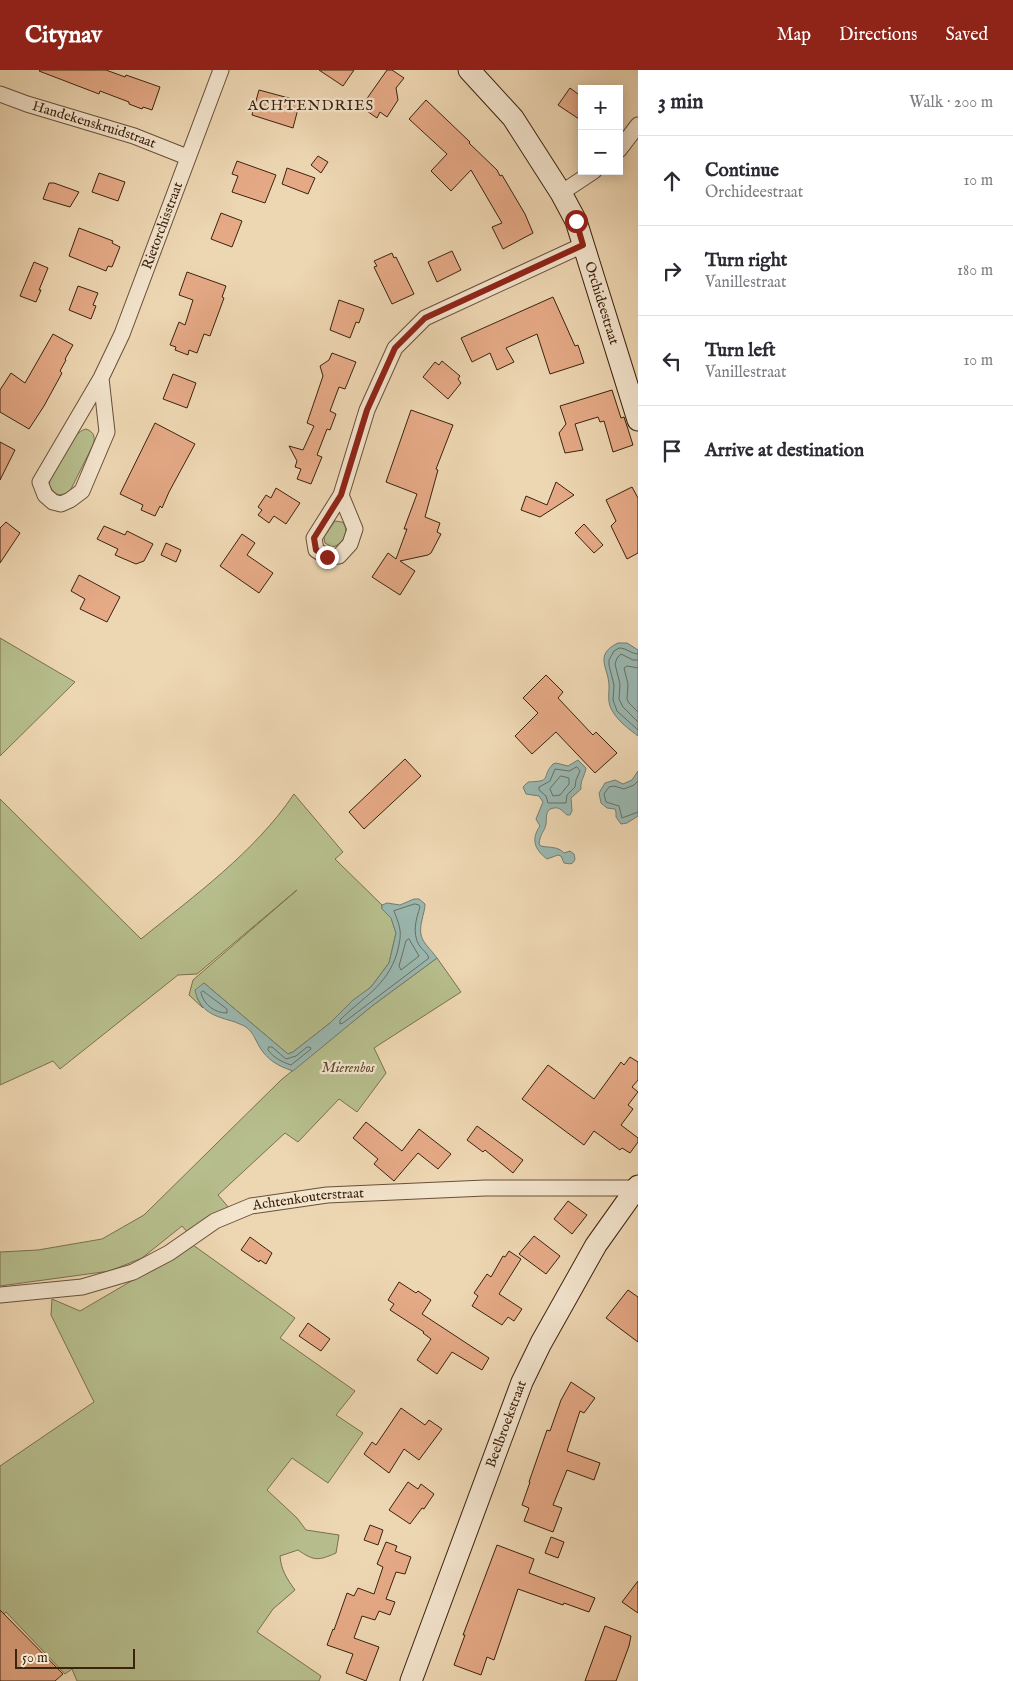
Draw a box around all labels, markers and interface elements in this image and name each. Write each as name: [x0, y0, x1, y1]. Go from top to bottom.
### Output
text: Citynav: [25, 20, 102, 51]
text: Map: [777, 24, 811, 47]
text: Directions: [839, 24, 917, 47]
text: Saved: [945, 24, 988, 47]
map controls: [578, 85, 623, 175]
button: +: [578, 85, 623, 130]
text: 3 min: [658, 89, 703, 116]
text: Walk · 200 m: [909, 93, 993, 113]
district label: ACHTENDRIES: [247, 96, 374, 115]
street label: Handekenskruidstraat: [30, 97, 159, 153]
button: −: [578, 130, 623, 175]
text: Continue: [705, 159, 779, 183]
icon: ahead: [658, 167, 686, 195]
text: 10 m: [963, 171, 993, 191]
street label: Rietorchisstraat: [138, 179, 187, 272]
text: Orchideestraat: [705, 183, 803, 203]
route start: [565, 210, 588, 233]
text: Turn right: [705, 249, 787, 273]
icon: right: [658, 257, 686, 285]
street label: Orchideestraat: [580, 259, 623, 347]
text: 180 m: [957, 261, 993, 281]
text: Vanillestraat: [705, 273, 787, 293]
text: Turn left: [705, 339, 776, 363]
icon: left: [658, 347, 686, 375]
text: 10 m: [963, 351, 993, 371]
text: Vanillestraat: [705, 363, 787, 383]
icon: arrive: [658, 437, 686, 465]
text: Arrive at destination: [705, 439, 864, 463]
route end: [316, 546, 339, 569]
park label: Mierenbos: [321, 1059, 376, 1077]
street label: Achtenkouterstraat: [250, 1184, 364, 1215]
street label: Beelbroekstraat: [482, 1378, 531, 1470]
scale bar: [15, 1646, 135, 1669]
text: 50 m: [22, 1649, 48, 1667]

